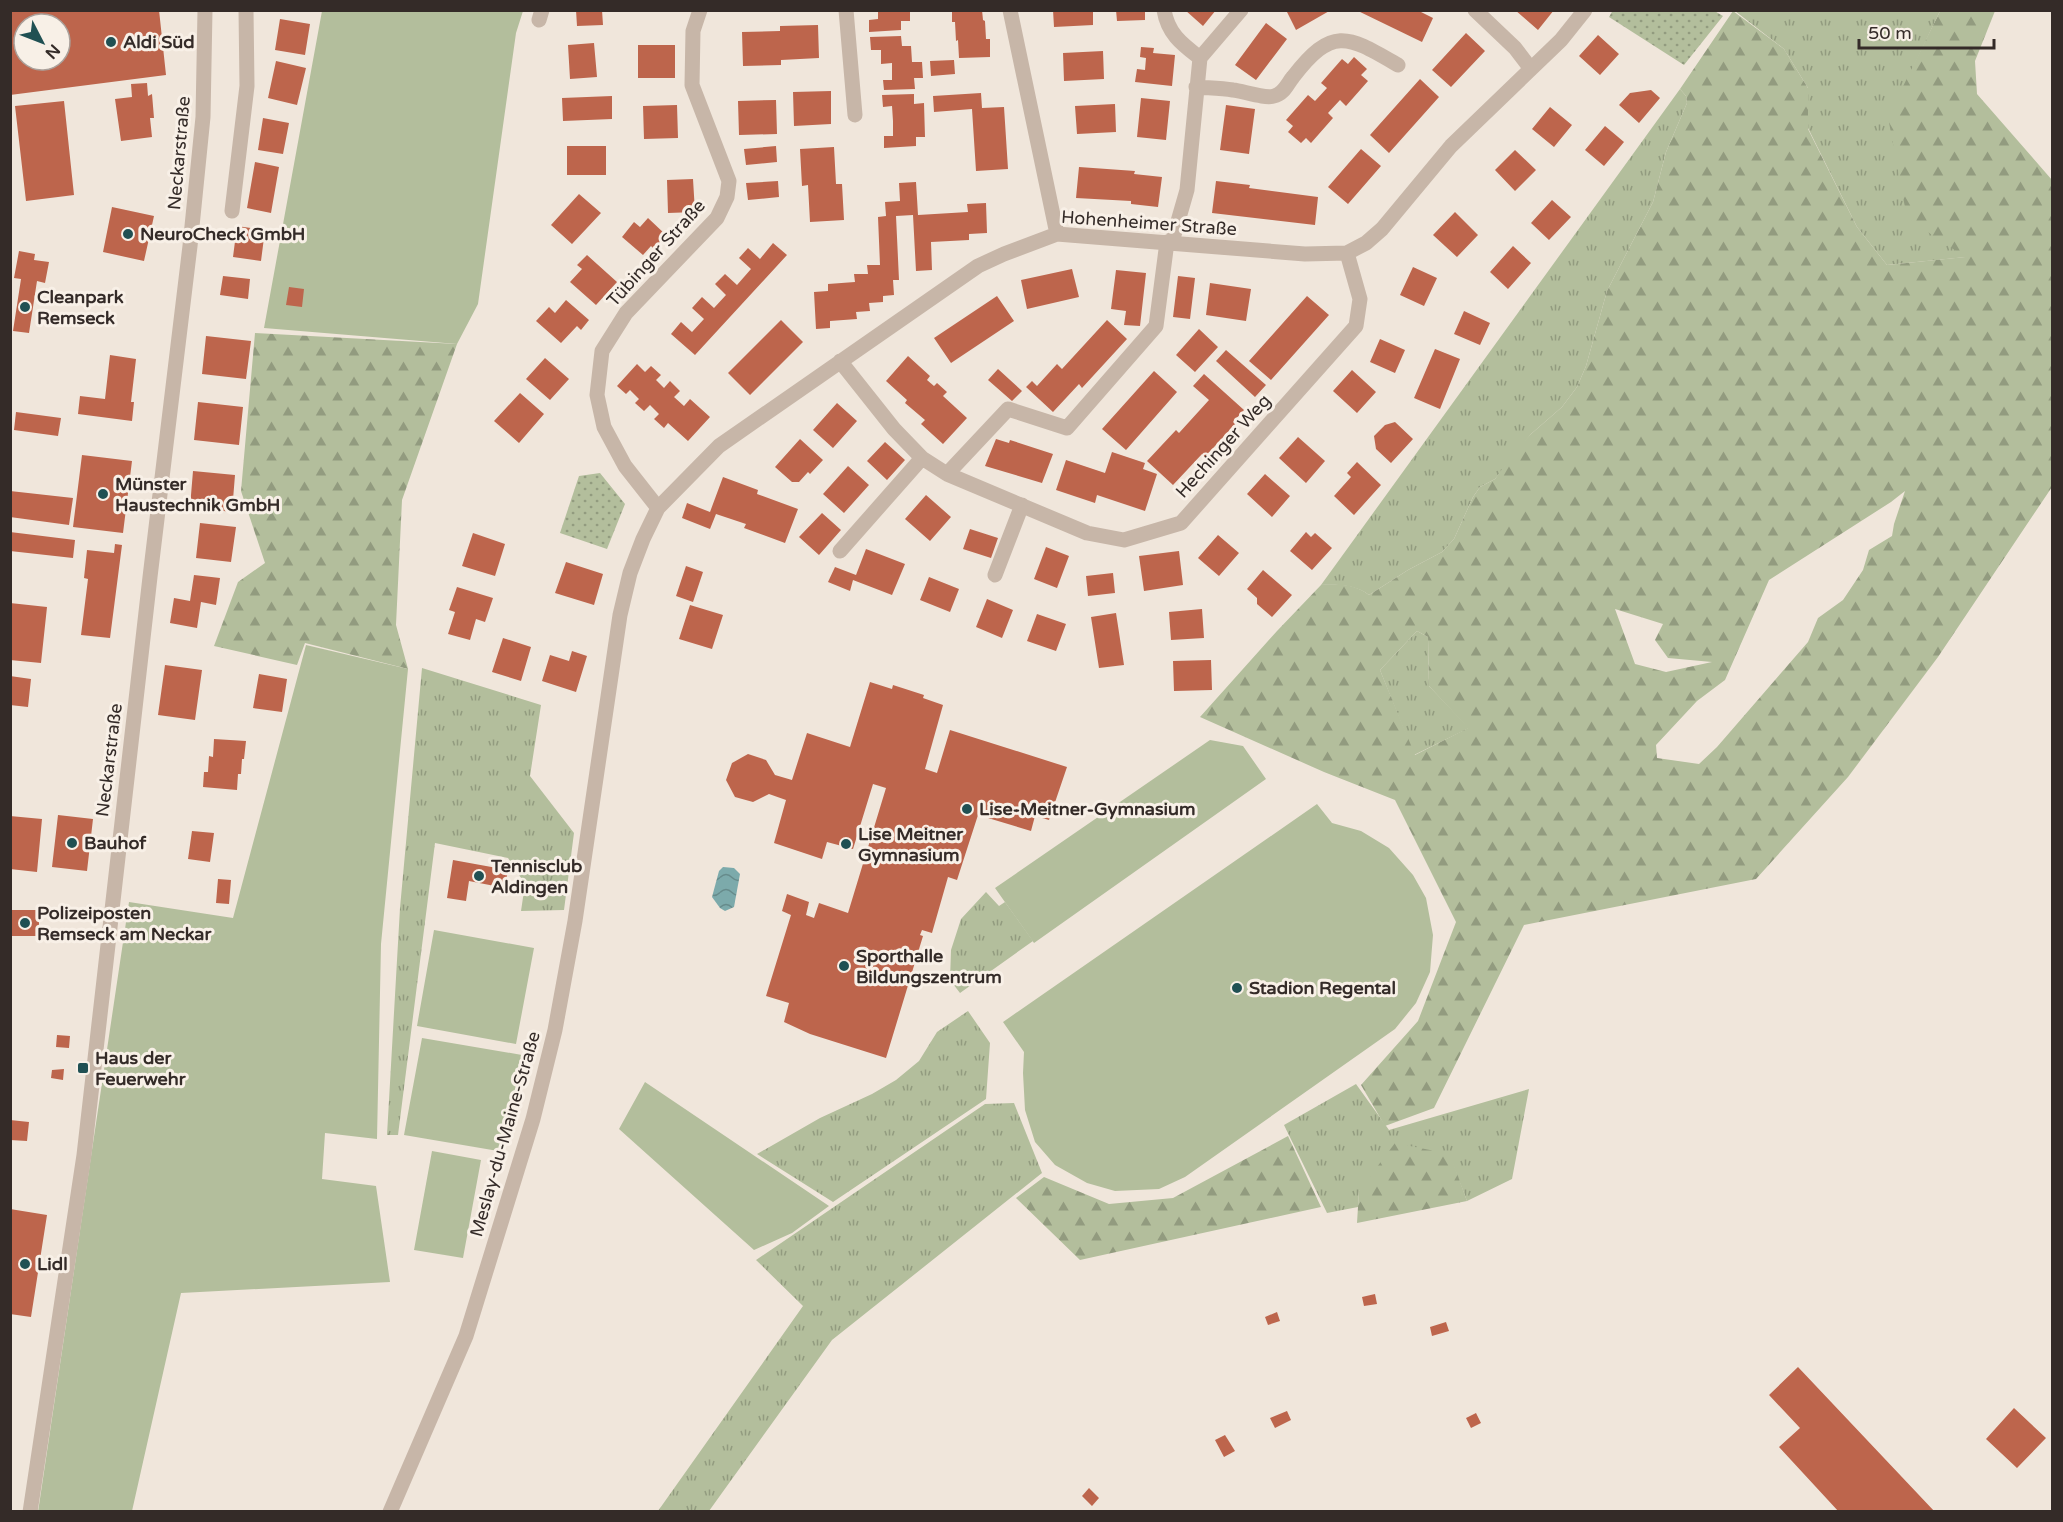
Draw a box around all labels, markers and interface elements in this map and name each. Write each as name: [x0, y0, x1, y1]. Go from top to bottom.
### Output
north arrow: [12, 12, 72, 72]
scale bar: [1859, 12, 1994, 50]
text: 50 m: [1868, 22, 1912, 44]
place label: Aldi Süd: [123, 31, 195, 53]
marker: Aldi Süd: [104, 35, 118, 49]
text: N: [41, 40, 64, 63]
street label: Neckarstraße: [163, 95, 195, 211]
street label: Tübinger Straße: [602, 195, 710, 311]
street label: Hohenheimer Straße: [1060, 206, 1238, 240]
place label: NeuroCheck GmbH: [140, 223, 305, 245]
marker: NeuroCheck GmbH: [121, 227, 135, 241]
place label: Cleanpark Remseck: [37, 286, 124, 329]
marker: Cleanpark Remseck: [18, 300, 32, 314]
street label: Hechinger Weg: [1171, 390, 1275, 502]
place label: Münster Haustechnik GmbH: [115, 473, 280, 516]
marker: Münster Haustechnik GmbH: [96, 487, 110, 501]
street label: Neckarstraße: [91, 702, 127, 818]
place label: Lise-Meitner-Gymnasium: [979, 798, 1196, 820]
marker: Lise-Meitner-Gymnasium: [960, 802, 974, 816]
place label: Lise Meitner Gymnasium: [858, 823, 964, 866]
place label: Bauhof: [84, 832, 147, 854]
marker: Bauhof: [65, 836, 79, 850]
marker: Lise Meitner Gymnasium: [839, 837, 853, 851]
place label: Tennisclub Aldingen: [490, 855, 582, 898]
marker: Tennisclub Aldingen: [472, 869, 486, 883]
place label: Polizeiposten Remseck am Neckar: [37, 902, 212, 945]
marker: Polizeiposten Remseck am Neckar: [18, 916, 32, 930]
place label: Sporthalle Bildungszentrum: [856, 945, 1002, 988]
marker: Sporthalle Bildungszentrum: [837, 959, 851, 973]
place label: Stadion Regental: [1249, 977, 1396, 999]
marker: Stadion Regental: [1230, 981, 1244, 995]
street label: Meslay-du-Maine-Straße: [465, 1029, 545, 1239]
place label: Haus der Feuerwehr: [95, 1047, 187, 1090]
marker: Haus der Feuerwehr: [76, 1061, 90, 1075]
place label: Lidl: [37, 1253, 68, 1275]
marker: Lidl: [18, 1257, 32, 1271]

